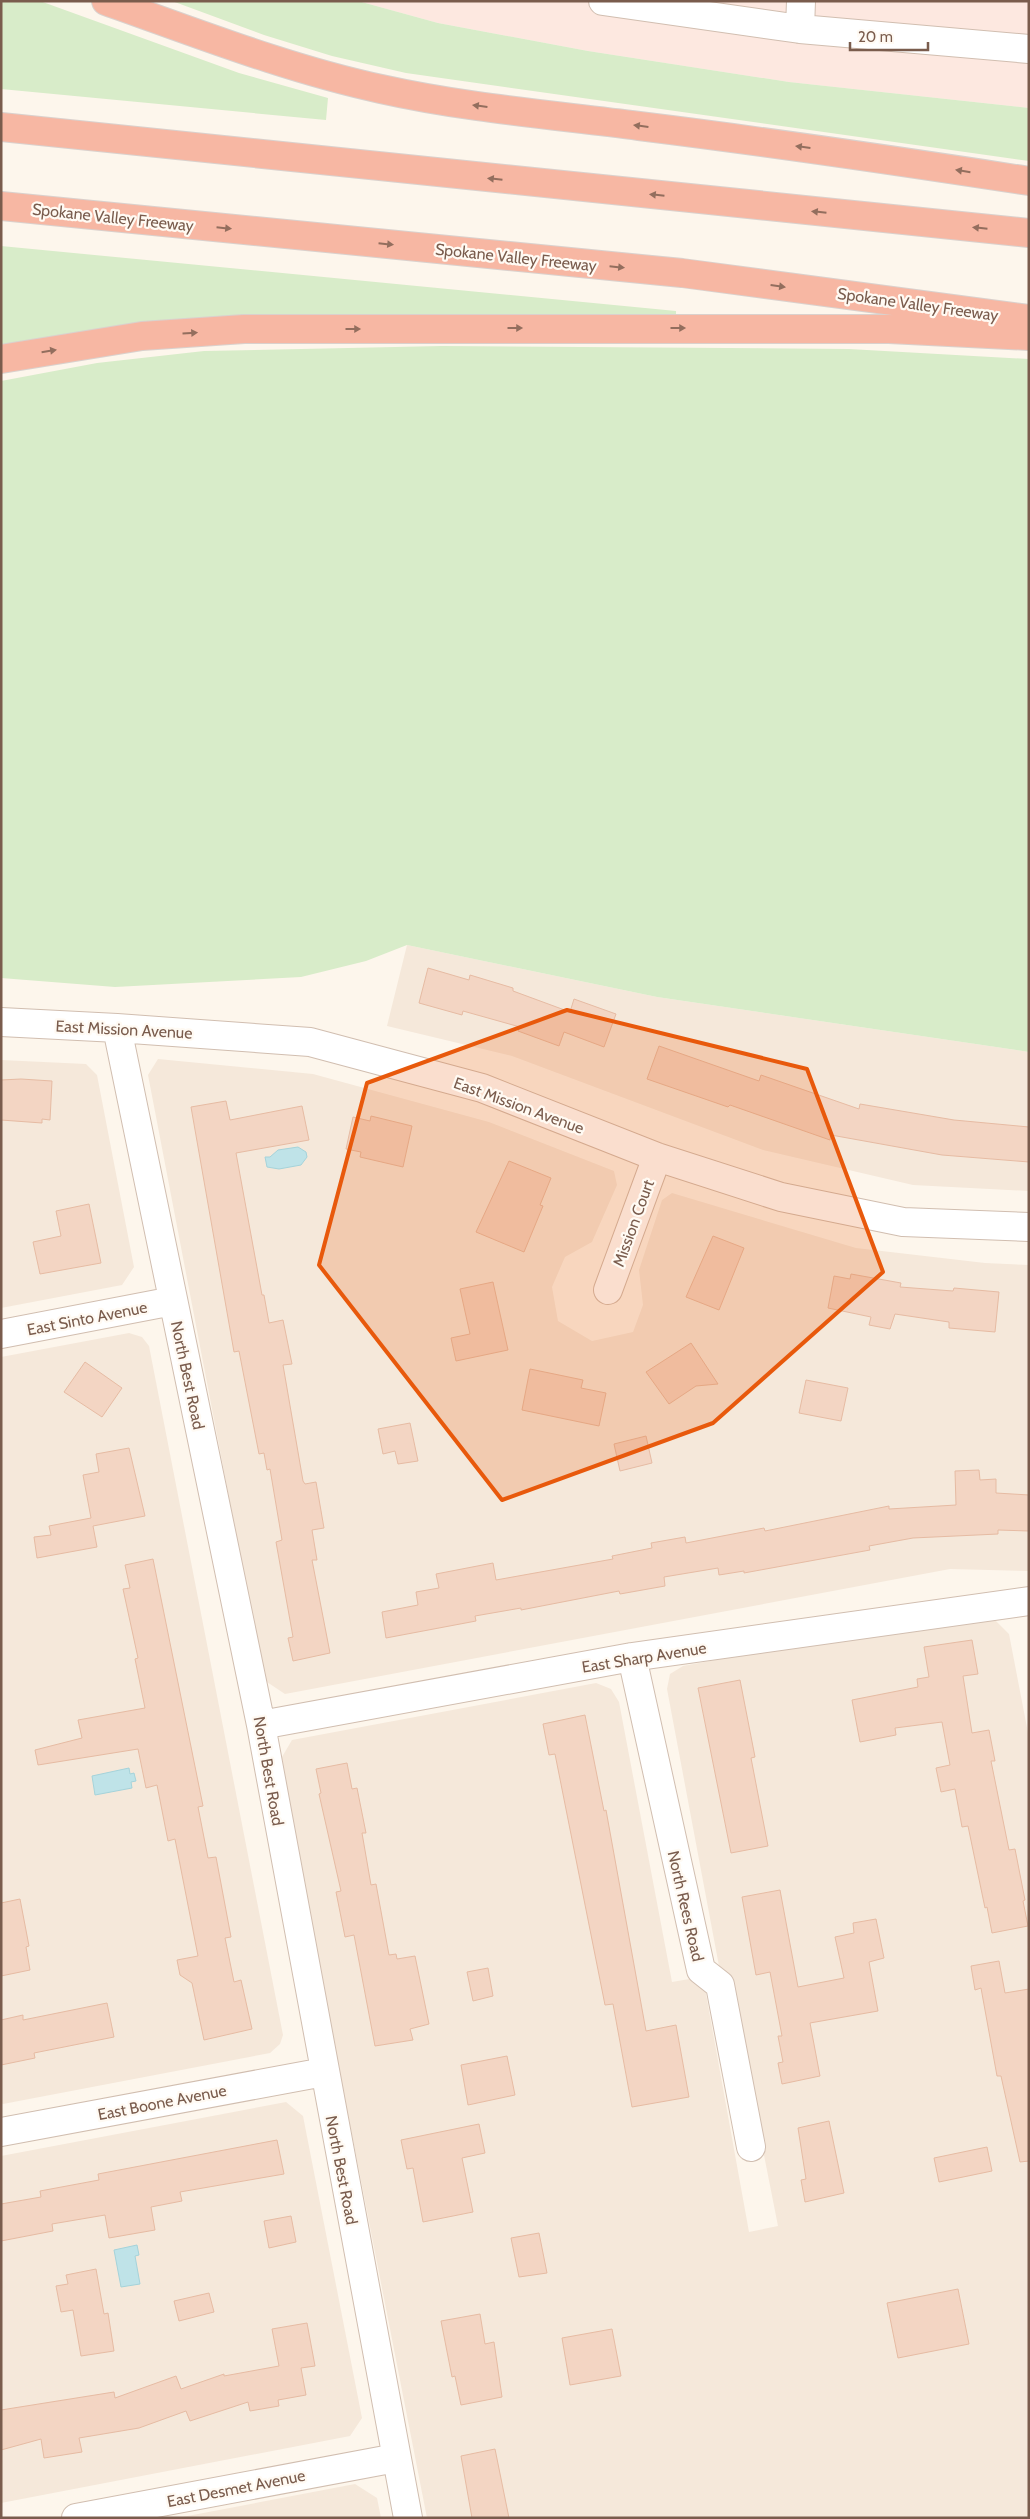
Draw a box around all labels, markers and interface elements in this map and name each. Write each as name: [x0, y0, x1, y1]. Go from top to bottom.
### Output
scale bar: [850, 20, 928, 52]
text: 20 m: [858, 28, 893, 46]
one-way arrow: [472, 101, 488, 109]
one-way arrow: [633, 122, 649, 130]
one-way arrow: [794, 143, 810, 151]
one-way arrow: [955, 166, 971, 174]
one-way arrow: [487, 175, 503, 183]
one-way arrow: [649, 191, 665, 199]
street label: Spokane Valley Freeway: [31, 200, 195, 235]
one-way arrow: [810, 208, 826, 216]
one-way arrow: [216, 224, 232, 232]
one-way arrow: [972, 224, 988, 232]
one-way arrow: [378, 240, 394, 248]
street label: Spokane Valley Freeway: [434, 240, 598, 275]
one-way arrow: [609, 263, 625, 271]
one-way arrow: [771, 282, 787, 290]
street label: Spokane Valley Freeway: [836, 284, 1000, 325]
one-way arrow: [507, 324, 523, 332]
one-way arrow: [670, 324, 686, 332]
one-way arrow: [345, 325, 361, 333]
one-way arrow: [183, 328, 199, 336]
one-way arrow: [42, 346, 58, 354]
street label: East Mission Avenue: [55, 1016, 193, 1043]
street label: East Mission Avenue: [451, 1073, 586, 1138]
street label: Mission Court: [609, 1176, 658, 1269]
street label: East Sinto Avenue: [25, 1298, 149, 1339]
street label: North Best Road: [167, 1319, 208, 1431]
street label: East Sharp Avenue: [580, 1638, 708, 1677]
street label: North Best Road: [250, 1715, 287, 1827]
street label: North Rees Road: [664, 1849, 708, 1963]
street label: East Boone Avenue: [96, 2081, 228, 2124]
street label: North Best Road: [322, 2114, 361, 2226]
street label: East Desmet Avenue: [165, 2466, 307, 2511]

